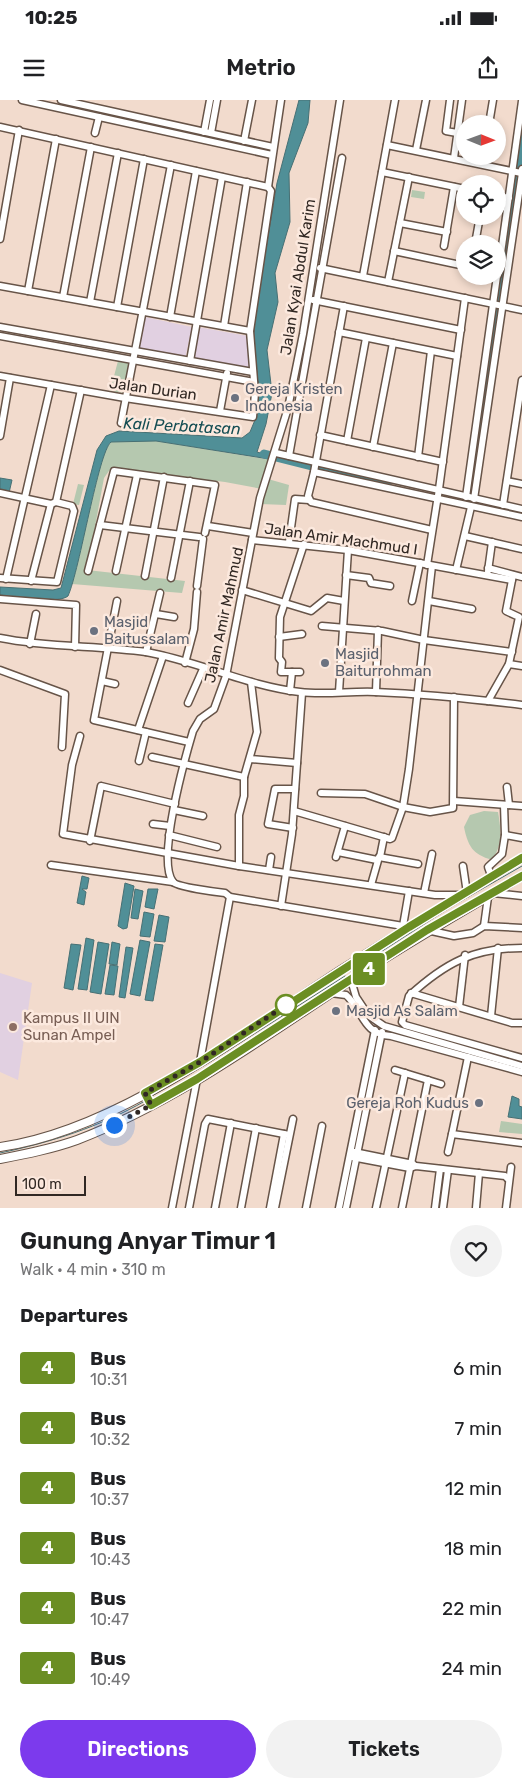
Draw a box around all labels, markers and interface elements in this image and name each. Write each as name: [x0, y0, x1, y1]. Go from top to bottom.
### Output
text: 10:25: [25, 6, 78, 29]
icon: menu: [20, 54, 48, 82]
text: Metrio: [226, 54, 296, 81]
icon: share: [474, 54, 502, 82]
north arrow: [456, 115, 506, 165]
map controls: [456, 115, 506, 285]
button: locate: [456, 175, 506, 225]
street label: Jalan Kyai Abdul Karim: [277, 198, 319, 356]
button: layers: [456, 235, 506, 285]
street label: Jalan Durian: [108, 374, 198, 404]
place label: Gereja Kristen Indonesia: [245, 380, 343, 415]
marker: Gereja Kristen Indonesia: [229, 392, 241, 404]
water label: Kali Perbatasan: [123, 413, 241, 439]
street label: Jalan Amir Machmud I: [263, 519, 419, 559]
street label: Jalan Amir Mahmud: [201, 545, 247, 685]
place label: Masjid Baitussalam: [104, 613, 190, 648]
marker: Masjid Baitussalam: [88, 625, 100, 637]
place label: Masjid Baiturrohman: [335, 645, 432, 680]
marker: Masjid Baiturrohman: [319, 657, 331, 669]
line badge: 4: [353, 953, 385, 985]
text: 4: [363, 958, 375, 980]
unlabelled marker: [275, 994, 297, 1016]
place label: Masjid As Salam: [346, 1002, 458, 1020]
marker: Masjid As Salam: [330, 1005, 342, 1017]
place label: Kampus II UIN Sunan Ampel: [23, 1009, 120, 1044]
marker: Kampus II UIN Sunan Ampel: [7, 1021, 19, 1033]
place label: Gereja Roh Kudus: [346, 1094, 469, 1112]
marker: Gereja Roh Kudus: [473, 1097, 485, 1109]
your location: [102, 1113, 127, 1138]
scale bar: [15, 1173, 86, 1196]
text: 100 m: [22, 1176, 62, 1193]
button: heart: [450, 1225, 502, 1277]
text: Gunung Anyar Timur 1: [20, 1227, 276, 1255]
text: Walk · 4 min · 310 m: [20, 1260, 166, 1279]
text: Departures: [20, 1304, 128, 1327]
text: Bus: [90, 1347, 126, 1370]
text: 4: [41, 1357, 54, 1379]
text: 6 min: [453, 1357, 502, 1380]
text: 10:31: [90, 1370, 127, 1389]
text: Bus: [90, 1407, 126, 1430]
text: 4: [41, 1417, 54, 1439]
text: 7 min: [455, 1417, 502, 1440]
text: 10:32: [90, 1430, 130, 1449]
text: Bus: [90, 1467, 126, 1490]
text: 4: [41, 1477, 54, 1499]
text: 12 min: [445, 1477, 502, 1500]
text: 10:37: [90, 1490, 129, 1509]
text: Bus: [90, 1527, 126, 1550]
text: 4: [41, 1537, 54, 1559]
text: 18 min: [444, 1537, 502, 1560]
text: 10:43: [90, 1550, 131, 1569]
text: Bus: [90, 1587, 126, 1610]
text: 4: [41, 1597, 54, 1619]
text: 22 min: [442, 1597, 502, 1620]
text: 10:47: [90, 1610, 129, 1629]
text: Bus: [90, 1647, 126, 1670]
text: 4: [41, 1657, 54, 1679]
text: 24 min: [442, 1657, 502, 1680]
text: 10:49: [90, 1670, 130, 1689]
button: Directions: [20, 1720, 256, 1778]
button: Tickets: [266, 1720, 502, 1778]

